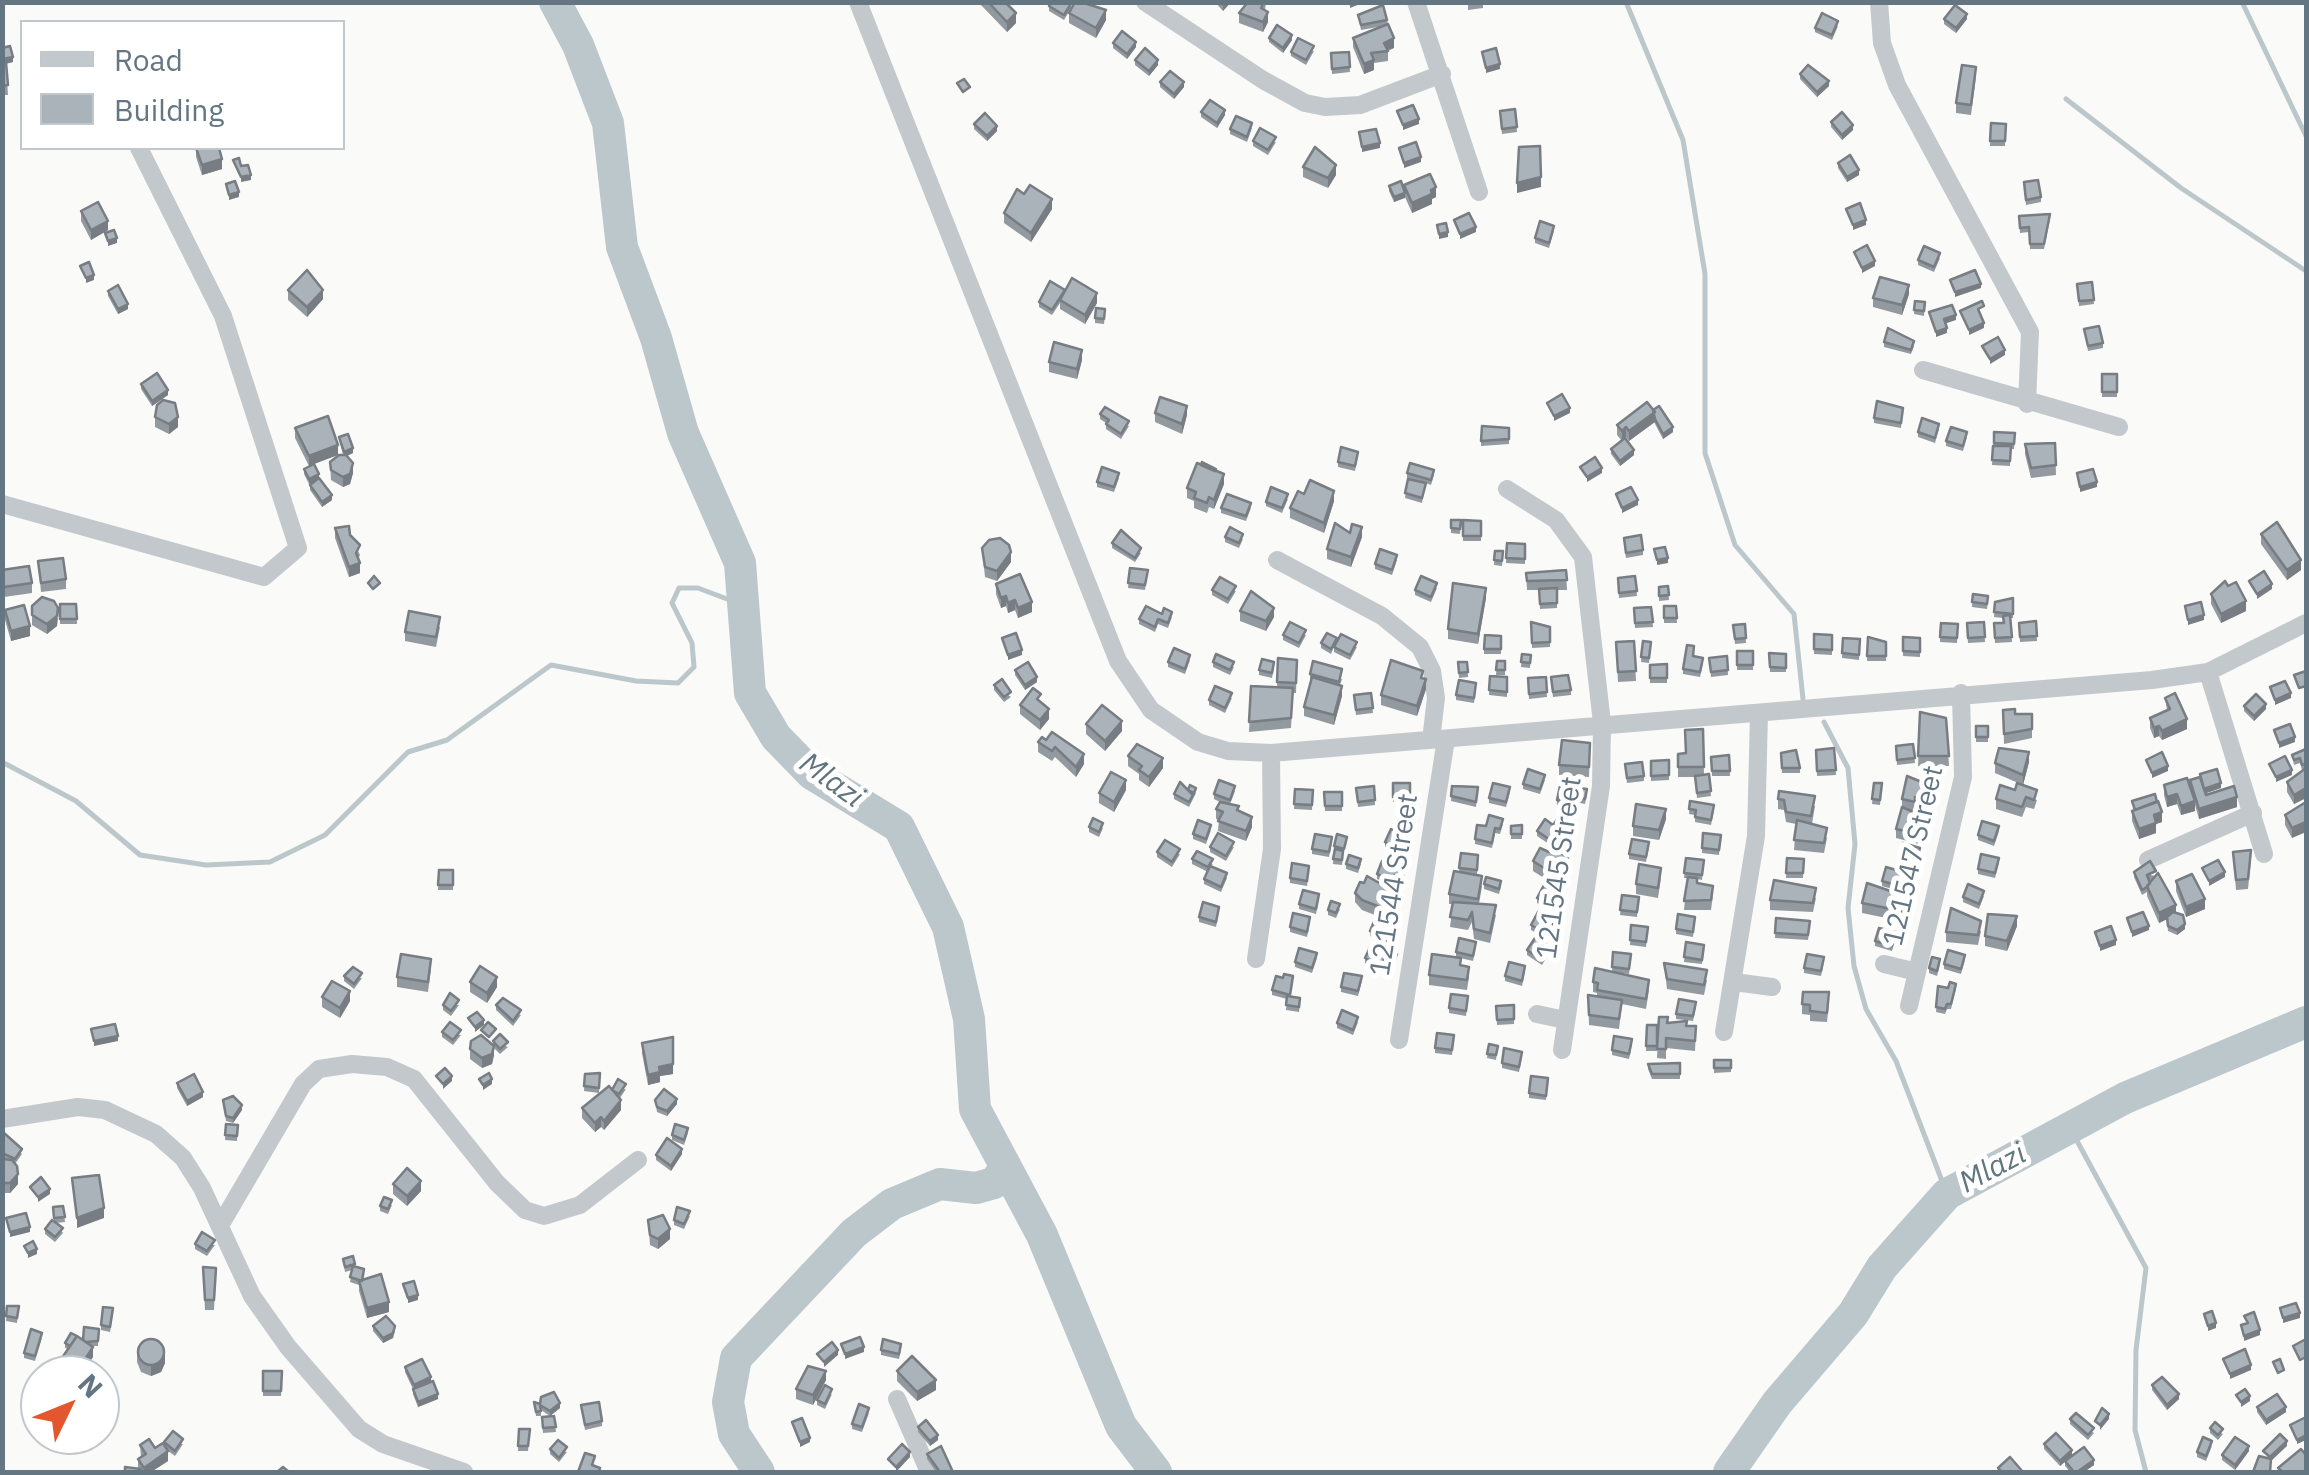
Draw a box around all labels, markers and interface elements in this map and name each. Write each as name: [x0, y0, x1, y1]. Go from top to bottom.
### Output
legend: [20, 20, 345, 150]
text: Road: [114, 40, 183, 79]
text: Building: [114, 90, 224, 129]
water label: Mlazi: [792, 746, 870, 816]
street label: 121547 Street: [1877, 762, 1951, 950]
street label: 121545 Street: [1531, 774, 1589, 962]
street label: 121544 Street: [1364, 791, 1426, 979]
water label: Mlazi: [1953, 1137, 2033, 1201]
north arrow: [20, 1355, 120, 1455]
text: N: [70, 1366, 111, 1406]

